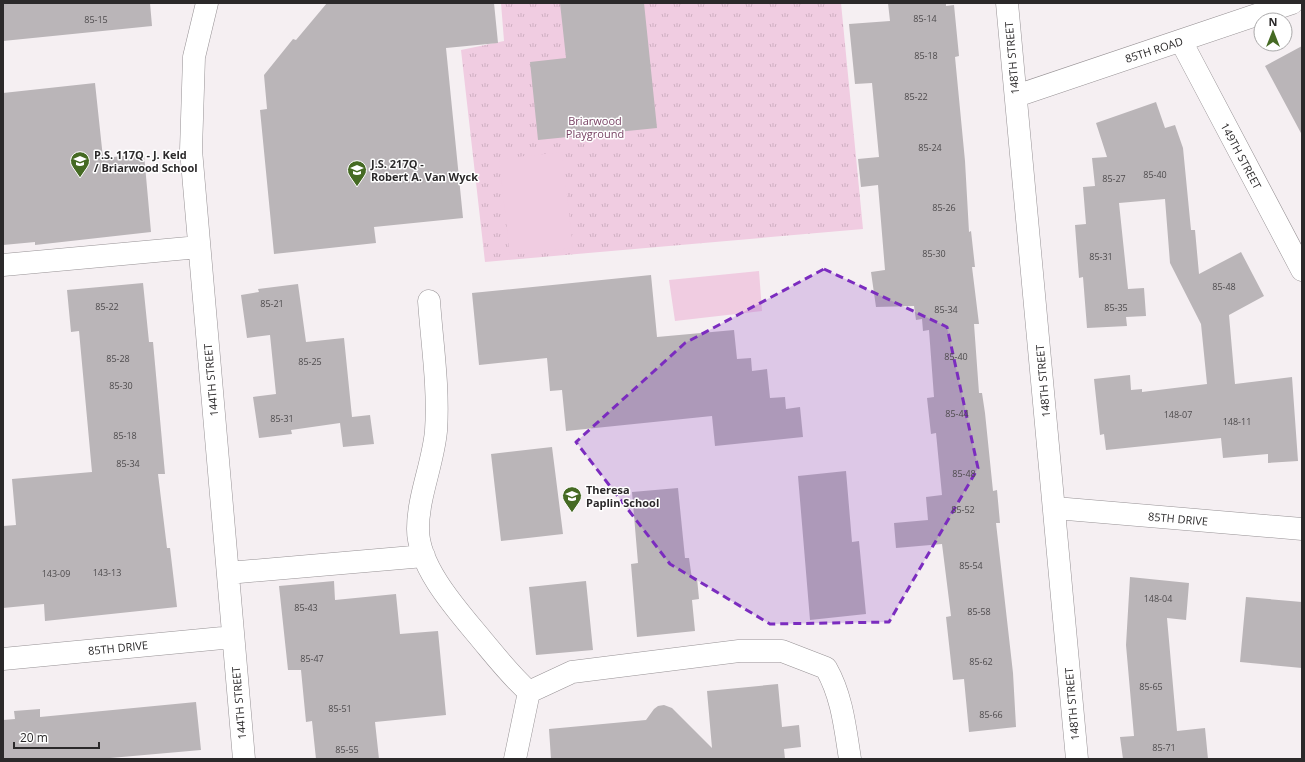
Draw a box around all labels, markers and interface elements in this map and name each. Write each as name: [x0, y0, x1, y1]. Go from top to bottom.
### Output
house number: 85-14: [913, 12, 937, 25]
north arrow: [1253, 12, 1293, 52]
house number: 85-15: [84, 13, 108, 26]
text: N: [1269, 14, 1277, 29]
street label: 148TH STREET: [1001, 21, 1022, 95]
street label: 85TH ROAD: [1123, 33, 1185, 66]
house number: 85-18: [914, 49, 938, 62]
house number: 85-22: [904, 90, 928, 103]
park label: Briarwood Playground: [566, 113, 624, 141]
street label: 149TH STREET: [1218, 120, 1265, 192]
house number: 85-24: [918, 141, 942, 154]
place label: P.S. 117Q - J. Keld / Briarwood School: [94, 147, 198, 175]
school or university icon: P.S. 117Q - J. Keld / Briarwood School: [69, 150, 91, 178]
place label: J.S. 217Q - Robert A. Van Wyck: [370, 156, 478, 184]
school or university icon: J.S. 217Q - Robert A. Van Wyck: [346, 159, 368, 187]
house number: 85-40: [1143, 168, 1167, 181]
house number: 85-27: [1102, 172, 1126, 185]
house number: 85-26: [932, 201, 956, 214]
house number: 85-30: [922, 247, 946, 260]
house number: 85-31: [1089, 250, 1113, 263]
house number: 85-48: [1212, 280, 1236, 293]
house number: 85-21: [260, 297, 284, 310]
house number: 85-22: [95, 300, 119, 313]
house number: 85-35: [1104, 301, 1128, 314]
house number: 85-34: [934, 303, 958, 316]
street label: 144TH STREET: [200, 343, 221, 417]
street label: 148TH STREET: [1032, 344, 1053, 418]
house number: 85-40: [944, 350, 968, 363]
house number: 85-28: [106, 352, 130, 365]
house number: 85-25: [298, 355, 322, 368]
house number: 85-30: [109, 379, 133, 392]
house number: 85-44: [945, 407, 969, 420]
house number: 148-07: [1164, 408, 1192, 421]
house number: 85-31: [270, 412, 294, 425]
house number: 148-11: [1223, 415, 1251, 428]
house number: 85-18: [113, 429, 137, 442]
house number: 85-34: [116, 457, 140, 470]
house number: 85-48: [952, 467, 976, 480]
place label: Theresa Paplin School: [586, 482, 659, 510]
school or university icon: Theresa Paplin School: [561, 485, 583, 513]
house number: 85-52: [951, 503, 975, 516]
street label: 85TH DRIVE: [1147, 508, 1209, 529]
house number: 85-54: [959, 559, 983, 572]
house number: 143-13: [93, 566, 121, 579]
house number: 143-09: [42, 567, 70, 580]
house number: 148-04: [1144, 592, 1172, 605]
house number: 85-43: [294, 601, 318, 614]
house number: 85-58: [967, 605, 991, 618]
street label: 85TH DRIVE: [87, 637, 149, 658]
house number: 85-47: [300, 652, 324, 665]
house number: 85-62: [969, 655, 993, 668]
street label: 144TH STREET: [228, 666, 249, 740]
street label: 148TH STREET: [1061, 667, 1082, 741]
house number: 85-65: [1139, 680, 1163, 693]
house number: 85-51: [328, 702, 352, 715]
house number: 85-66: [979, 708, 1003, 721]
scale bar: [14, 724, 99, 750]
text: 20 m: [20, 729, 48, 746]
house number: 85-71: [1152, 741, 1176, 754]
house number: 85-55: [335, 743, 359, 756]

